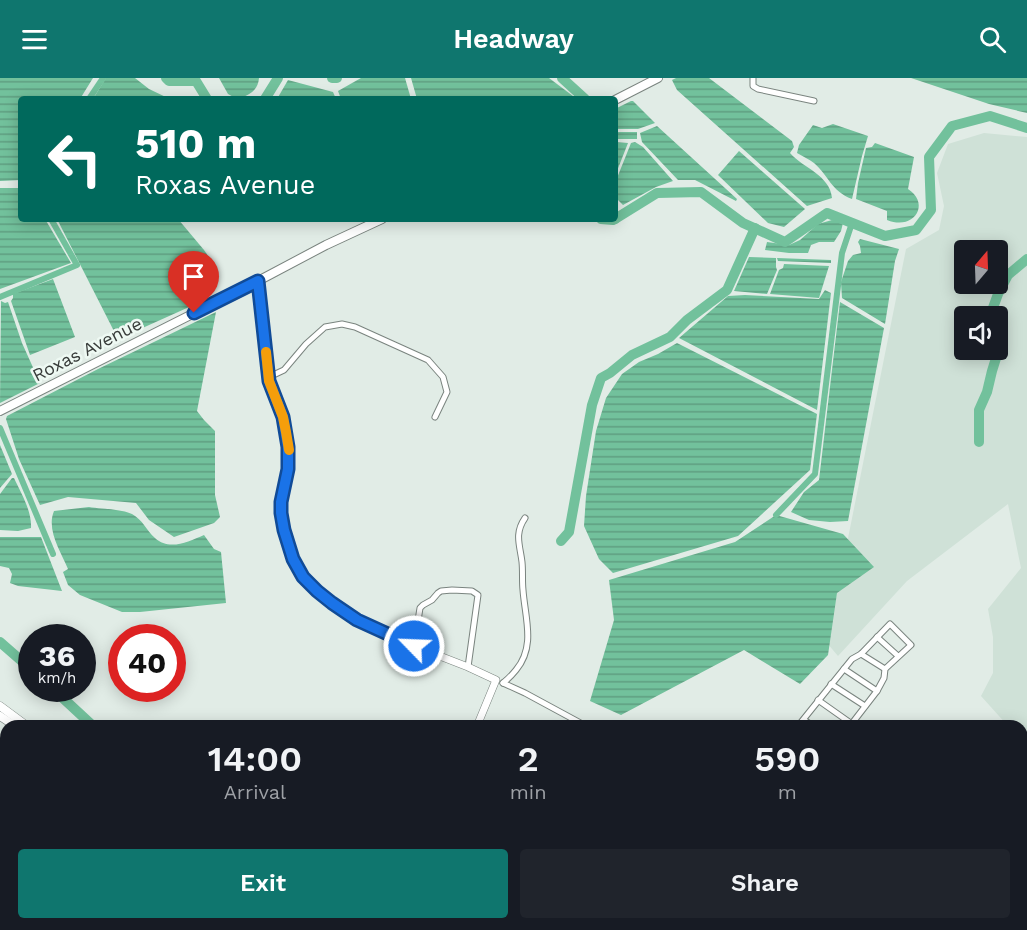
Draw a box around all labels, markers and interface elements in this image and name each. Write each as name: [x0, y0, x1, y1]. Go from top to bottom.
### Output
icon: menu: [18, 23, 51, 56]
text: Headway: [453, 23, 574, 55]
icon: search: [976, 23, 1009, 56]
text: 510 m: [135, 119, 256, 168]
icon: left: [36, 120, 114, 198]
text: Roxas Avenue: [135, 169, 315, 201]
north arrow: [954, 240, 1008, 294]
map controls: [954, 240, 1008, 360]
pin: [168, 251, 219, 313]
icon: arrive: [177, 260, 210, 293]
button: sound: [954, 306, 1008, 360]
street label: Roxas Avenue: [29, 312, 145, 386]
position arrow: [382, 614, 446, 678]
speed limit sign: 40: [108, 624, 186, 702]
text: 36: [39, 638, 75, 673]
text: km/h: [38, 669, 76, 687]
text: 14:00: [208, 738, 302, 780]
text: 2: [518, 738, 539, 780]
text: 590: [754, 738, 820, 780]
text: Arrival: [224, 780, 286, 804]
text: min: [510, 780, 547, 804]
text: m: [778, 780, 797, 804]
button: Exit: [18, 849, 508, 918]
button: Share: [520, 849, 1010, 918]

